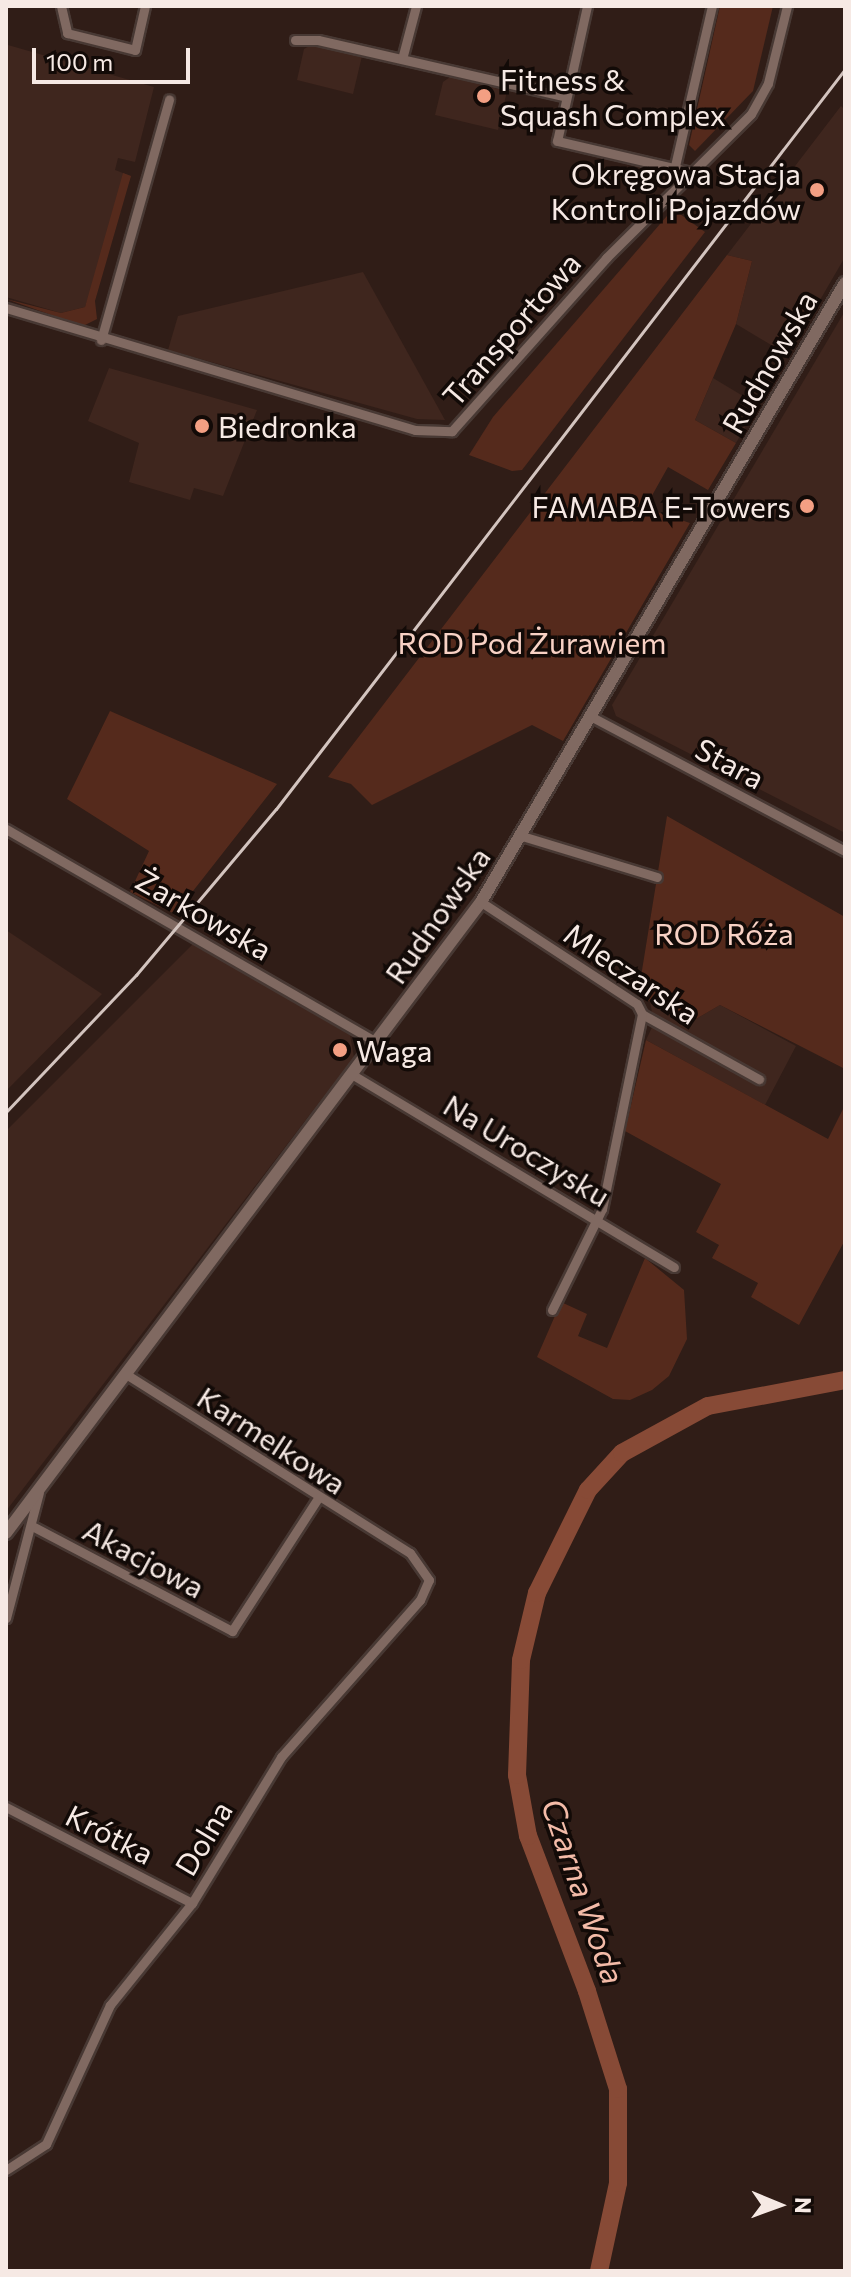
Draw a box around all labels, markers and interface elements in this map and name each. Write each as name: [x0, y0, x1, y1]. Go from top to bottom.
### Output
scale bar: [36, 32, 194, 82]
text: 100 m: [46, 47, 113, 76]
place label: Fitness & Squash Complex: [500, 61, 726, 132]
marker: Fitness & Squash Complex: [475, 87, 493, 105]
place label: Okręgowa Stacja Kontroli Pojazdów: [551, 155, 801, 226]
marker: Okręgowa Stacja Kontroli Pojazdów: [808, 181, 826, 199]
street label: Transportowa: [435, 245, 587, 413]
street label: Rudnowska: [714, 285, 824, 439]
place label: Biedronka: [218, 408, 357, 444]
marker: Biedronka: [193, 417, 211, 435]
place label: FAMABA E-Towers: [532, 488, 791, 524]
marker: FAMABA E-Towers: [798, 497, 816, 515]
park label: ROD Pod Żurawiem: [398, 624, 666, 660]
street label: Stara: [689, 730, 771, 796]
street label: Rudnowska: [377, 840, 497, 990]
street label: Żarkowska: [130, 861, 278, 967]
street label: Mleczarska: [558, 915, 706, 1031]
park label: ROD Róża: [654, 915, 794, 951]
place label: Waga: [356, 1032, 432, 1068]
marker: Waga: [331, 1041, 349, 1059]
street label: Na Uroczysku: [438, 1086, 616, 1214]
street label: Karmelkowa: [191, 1379, 353, 1501]
street label: Akacjowa: [77, 1511, 211, 1605]
water label: Czarna Woda: [534, 1793, 634, 1989]
street label: Dolna: [167, 1794, 239, 1882]
street label: Krótka: [60, 1797, 160, 1871]
north arrow: [739, 2165, 819, 2245]
text: N: [790, 2197, 817, 2214]

